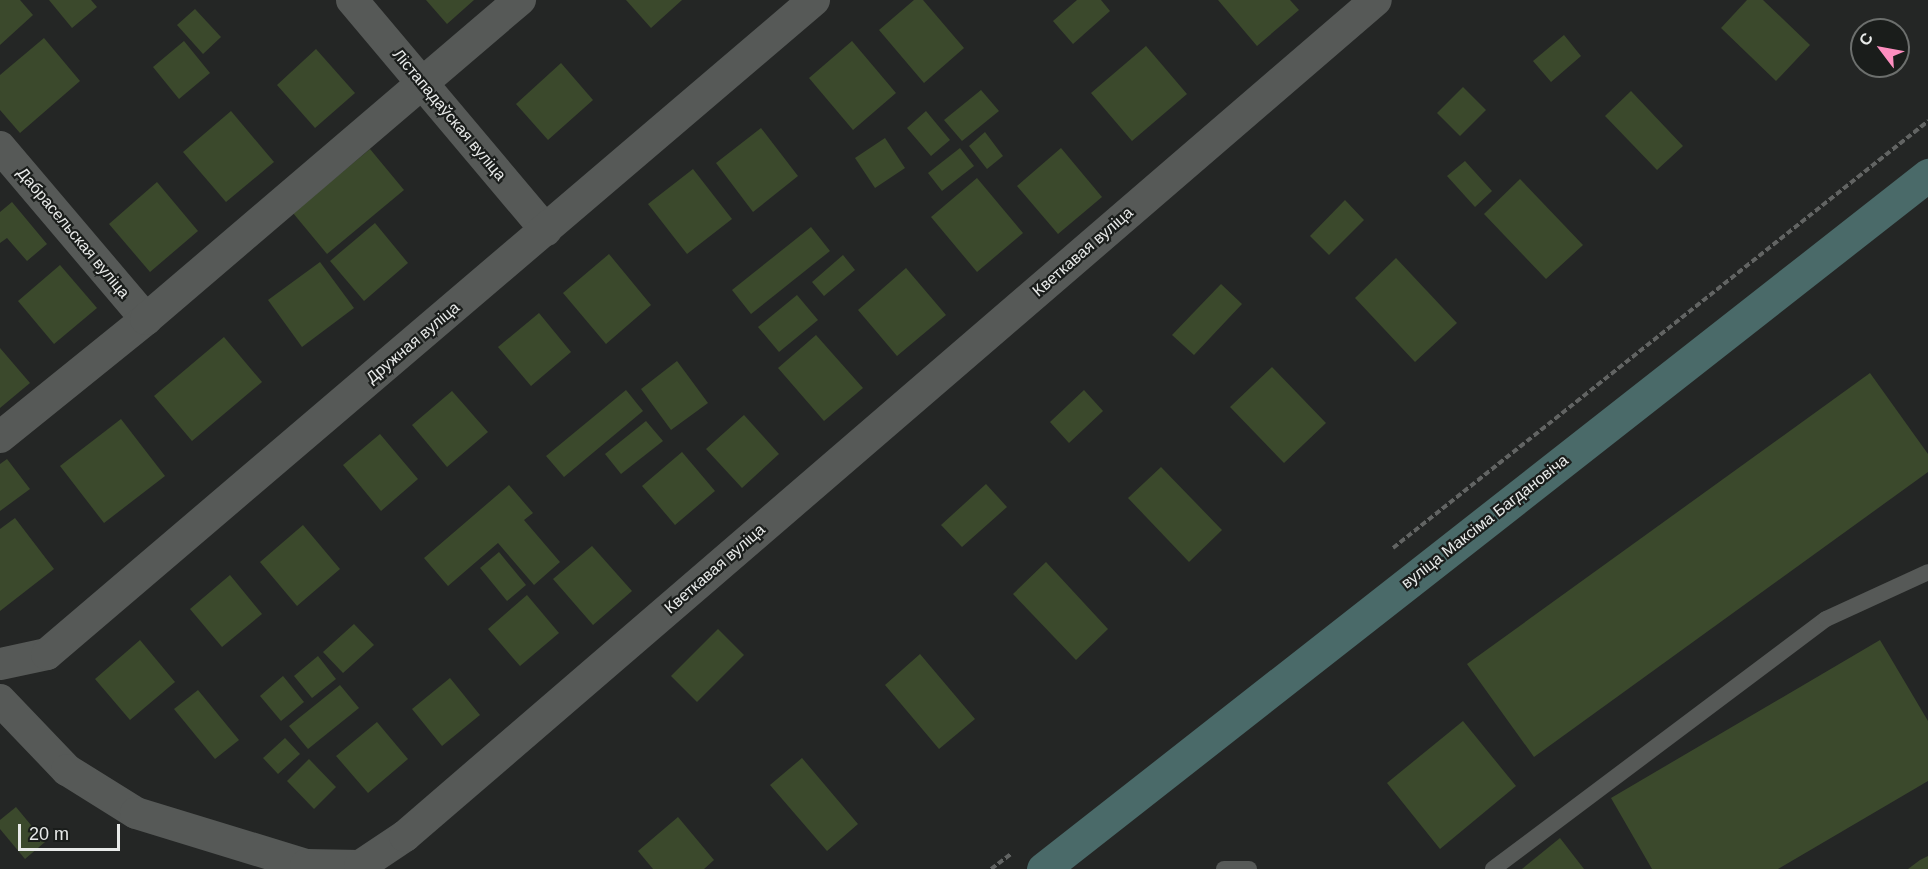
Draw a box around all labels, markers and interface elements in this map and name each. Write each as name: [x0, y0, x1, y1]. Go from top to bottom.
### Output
north arrow: [1850, 18, 1910, 78]
text: С: [1856, 30, 1876, 49]
street label: Лістападаўская вуліца: [388, 45, 510, 185]
street label: Дабрасельская вуліца: [13, 164, 133, 302]
street label: Кветкавая вуліца: [1029, 203, 1137, 301]
street label: Дружная вуліца: [362, 298, 464, 388]
street label: вуліца Максіма Багдановіча: [1398, 451, 1572, 593]
street label: Кветкавая вуліца: [661, 520, 769, 618]
scale bar: [21, 812, 123, 850]
text: 20 m: [29, 824, 69, 844]

